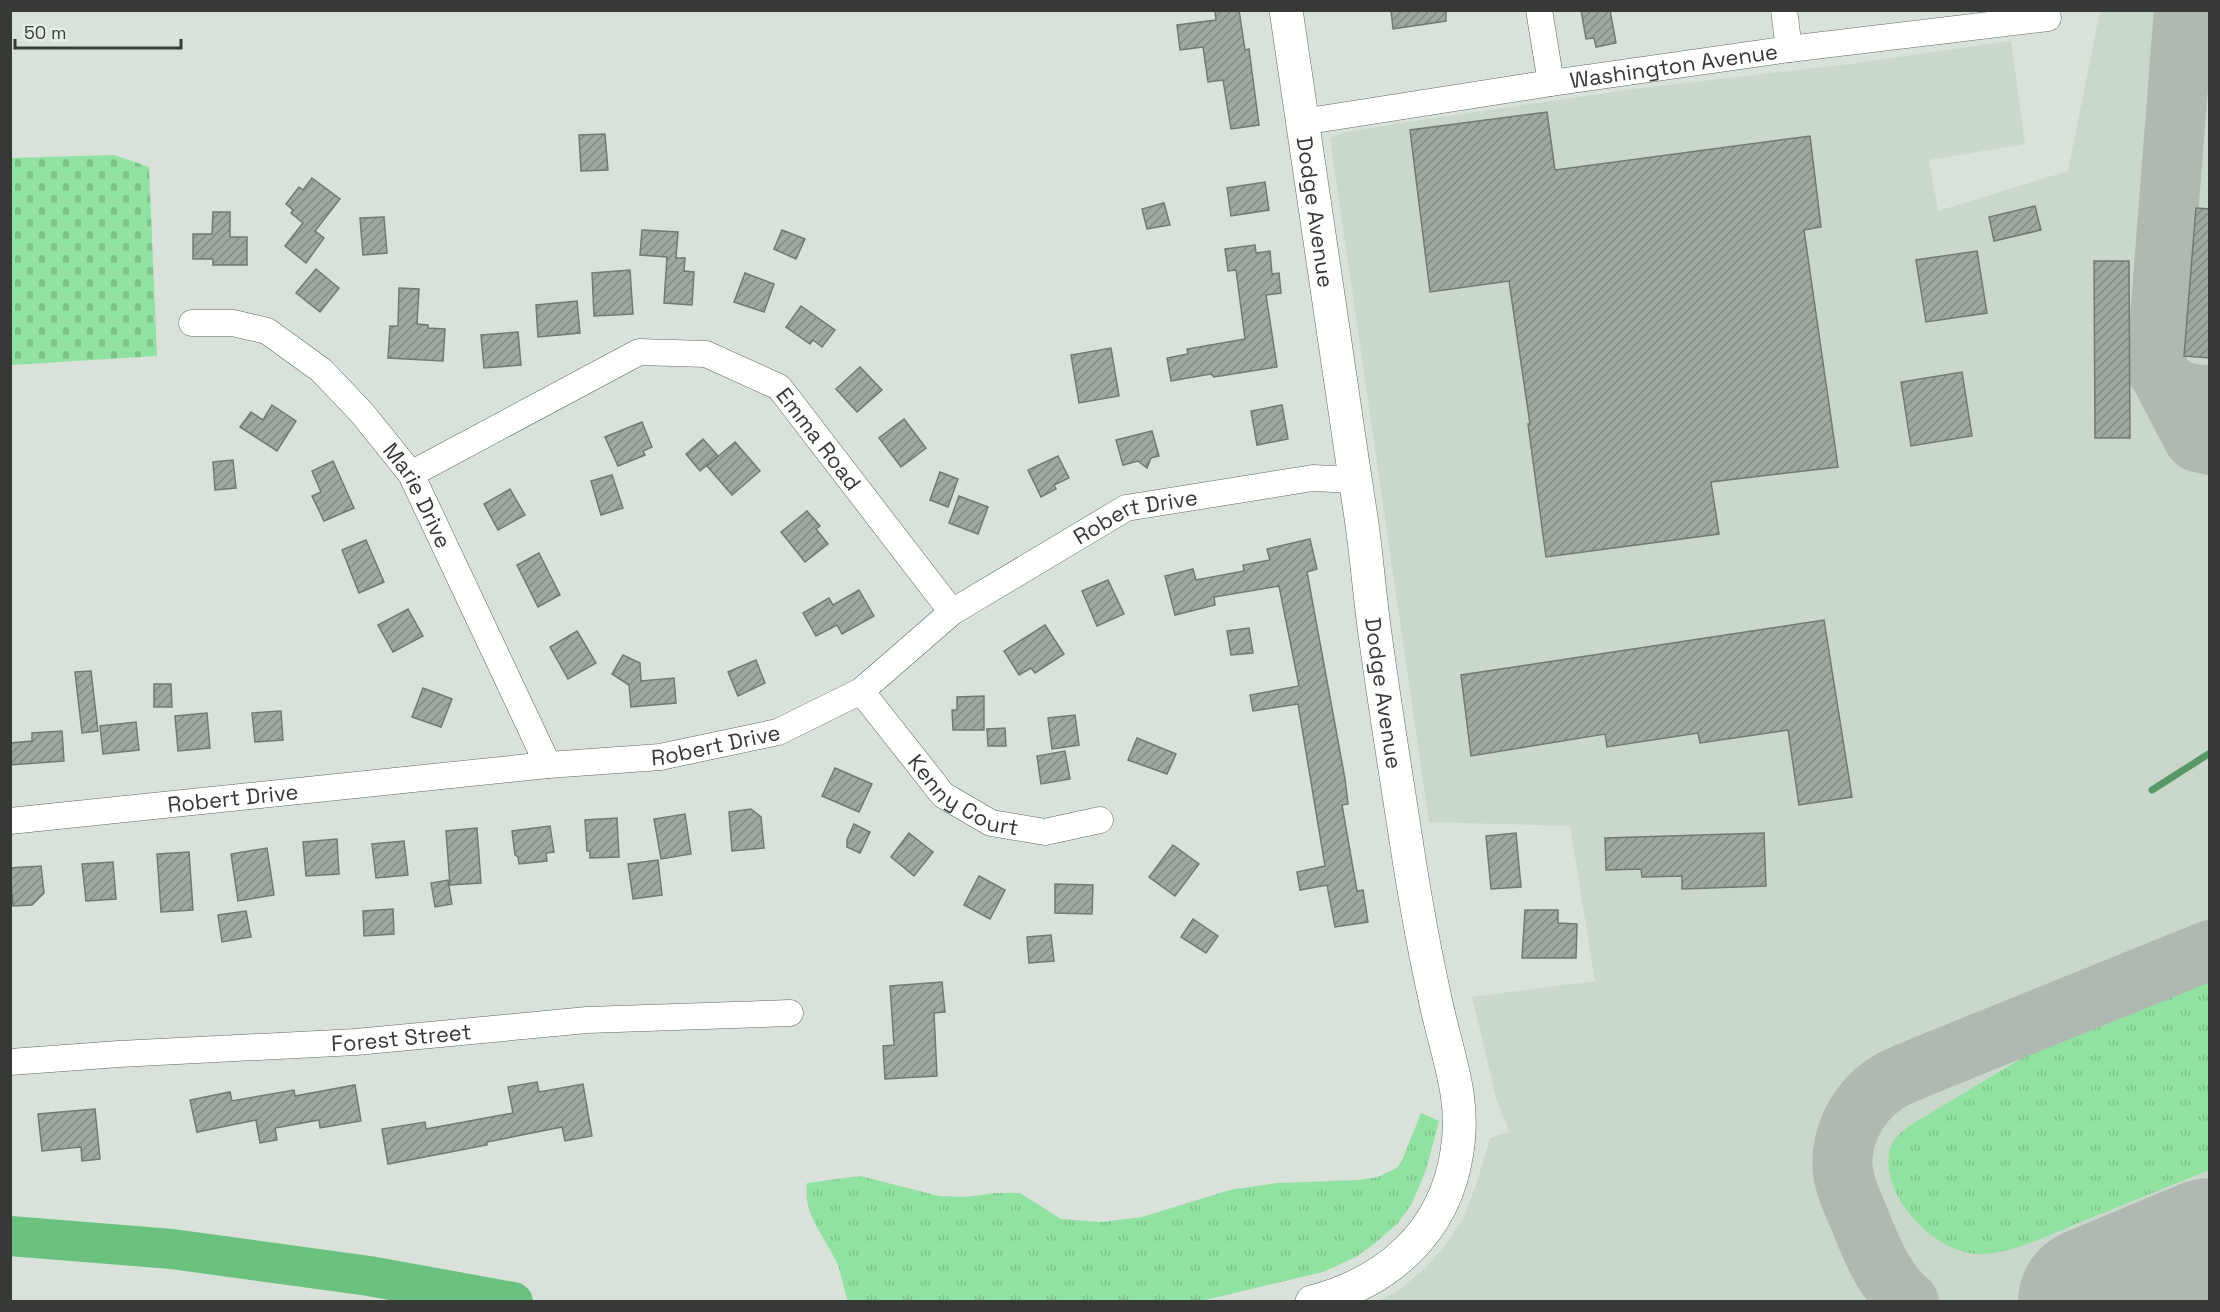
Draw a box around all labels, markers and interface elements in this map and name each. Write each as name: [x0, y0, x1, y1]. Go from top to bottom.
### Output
scale bar: [15, 12, 182, 50]
text: 50 m: [24, 21, 66, 44]
street label: Washington Avenue: [1568, 37, 1779, 94]
street label: Dodge Avenue: [1291, 134, 1340, 289]
street label: Emma Road: [770, 382, 867, 496]
street label: Marie Drive: [377, 437, 458, 553]
street label: Robert Drive: [1068, 483, 1199, 550]
street label: Dodge Avenue: [1359, 616, 1409, 771]
street label: Robert Drive: [650, 718, 783, 772]
street label: Kenny Court: [902, 748, 1021, 841]
street label: Robert Drive: [166, 777, 300, 819]
street label: Forest Street: [330, 1017, 473, 1057]

